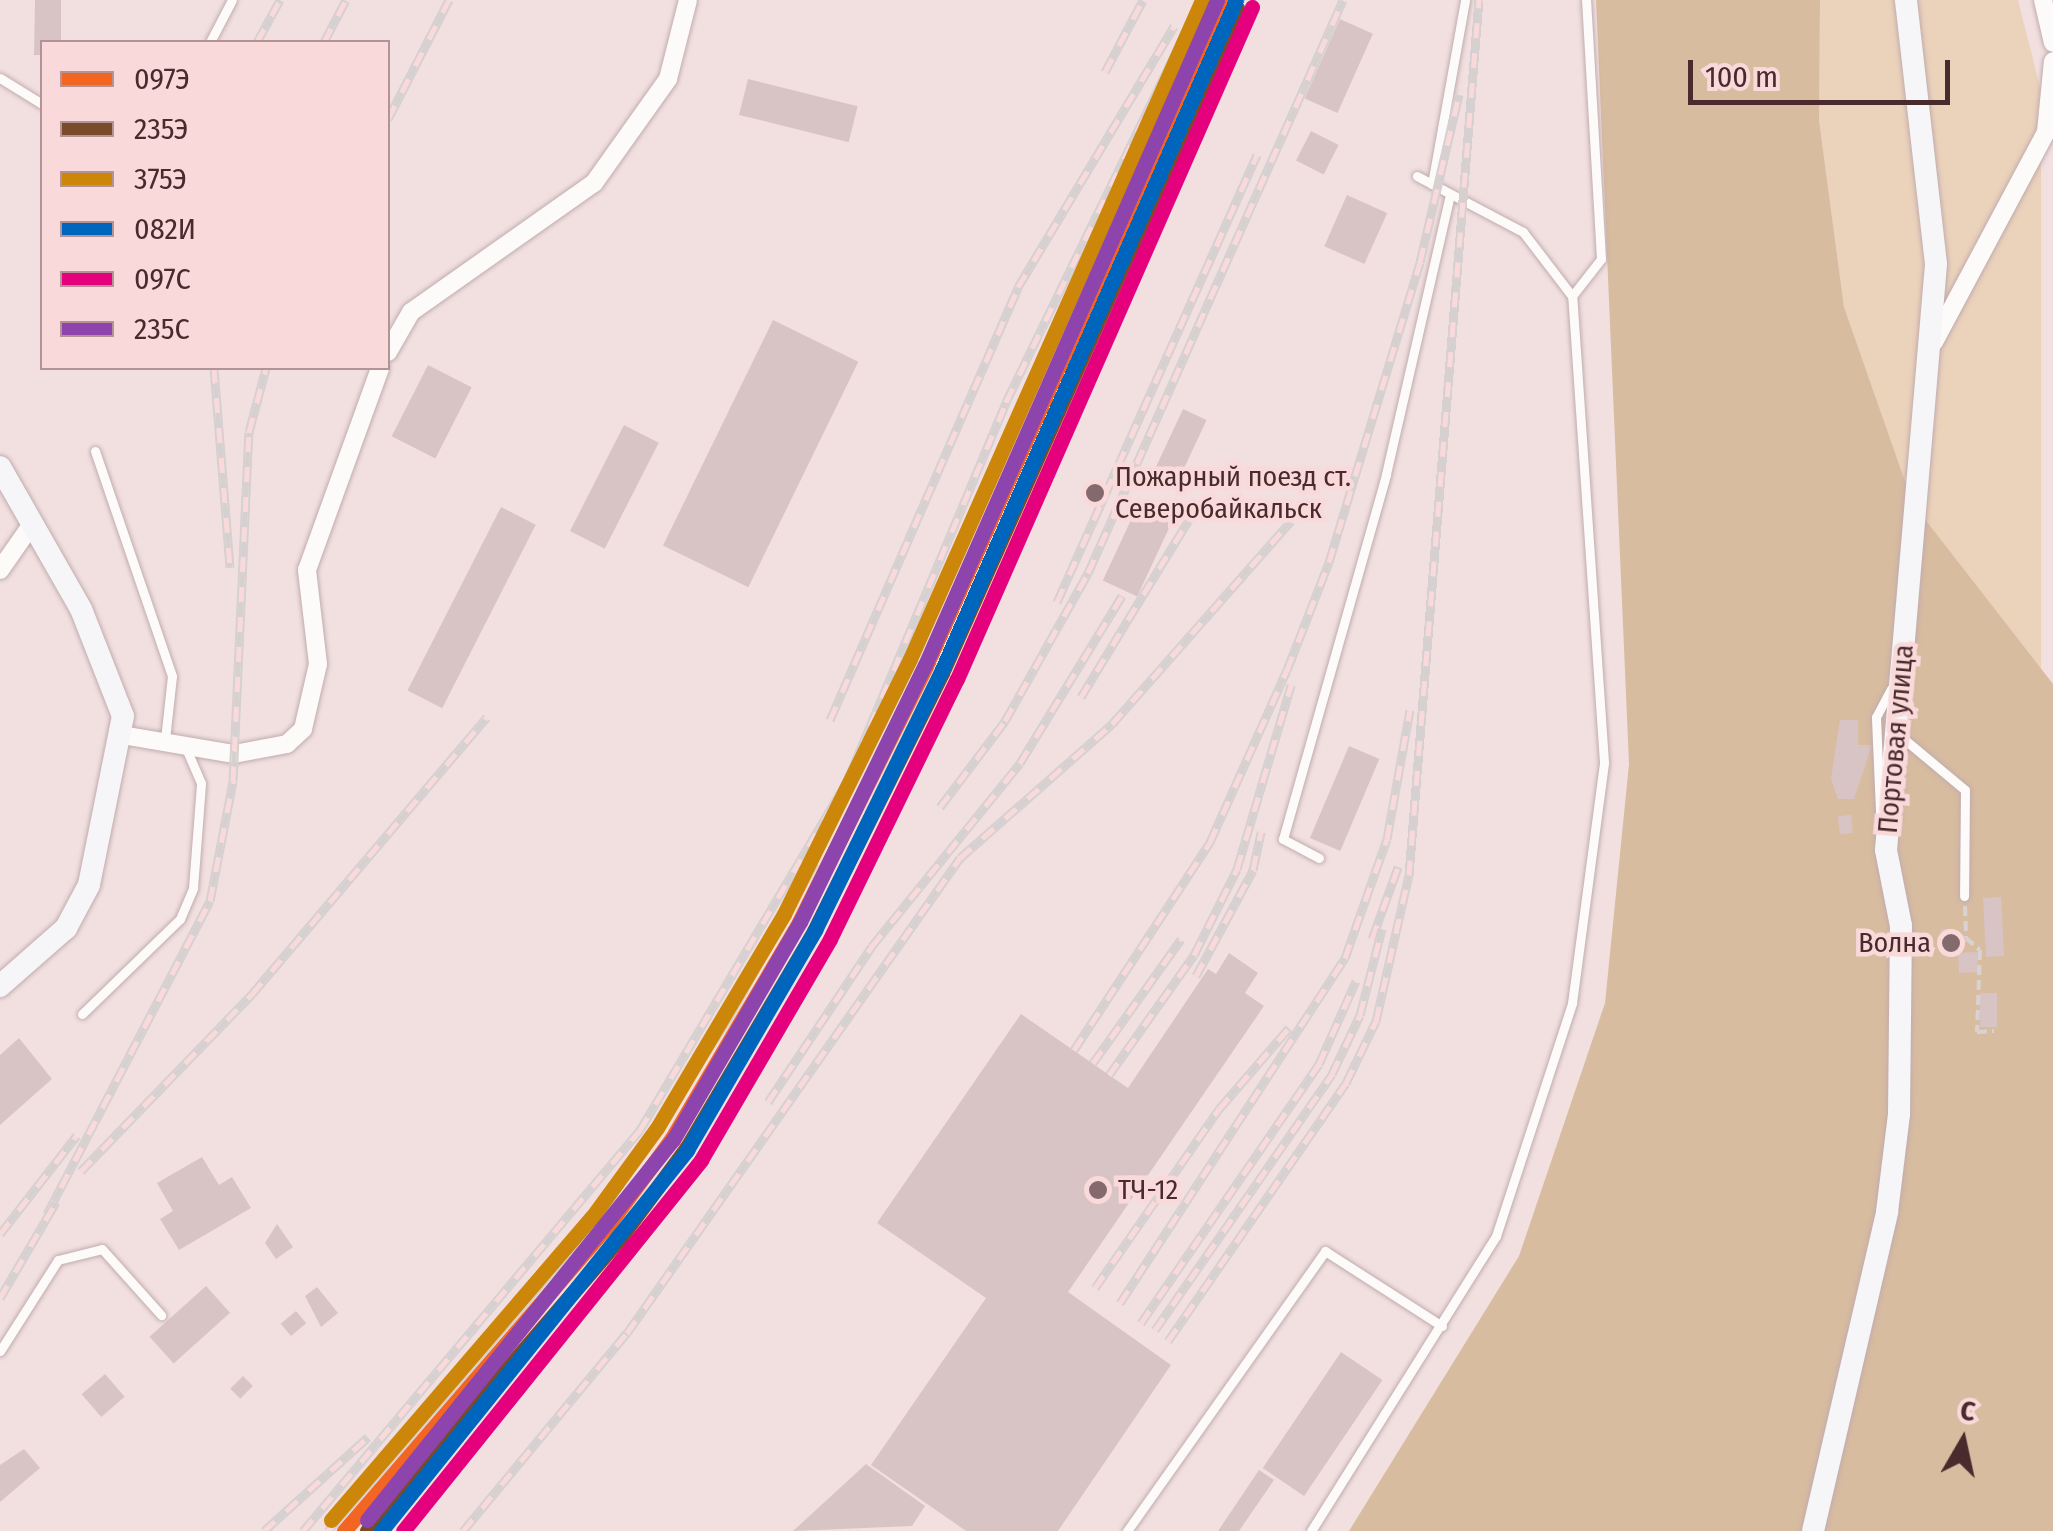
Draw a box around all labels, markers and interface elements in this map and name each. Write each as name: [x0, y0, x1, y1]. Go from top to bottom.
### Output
legend: [40, 40, 390, 370]
scale bar: [1693, 40, 1956, 102]
text: 100 m: [1705, 59, 1778, 95]
text: 097Э: [134, 61, 190, 97]
text: 235Э: [134, 111, 188, 147]
text: 375Э: [134, 161, 187, 197]
text: 082И: [134, 211, 196, 247]
text: 097С: [134, 261, 191, 297]
text: 235С: [134, 311, 190, 347]
place label: Пожарный поезд ст. Северобайкальск: [1115, 460, 1351, 526]
marker: Пожарный поезд ст. Северобайкальск: [1084, 482, 1106, 504]
street label: Портовая улица: [1871, 643, 1921, 835]
place label: Волна: [1858, 926, 1931, 960]
marker: Волна: [1940, 932, 1962, 954]
place label: ТЧ-12: [1118, 1173, 1178, 1207]
marker: ТЧ-12: [1087, 1179, 1109, 1201]
north arrow: [1913, 1391, 2013, 1491]
text: С: [1958, 1393, 1978, 1428]

